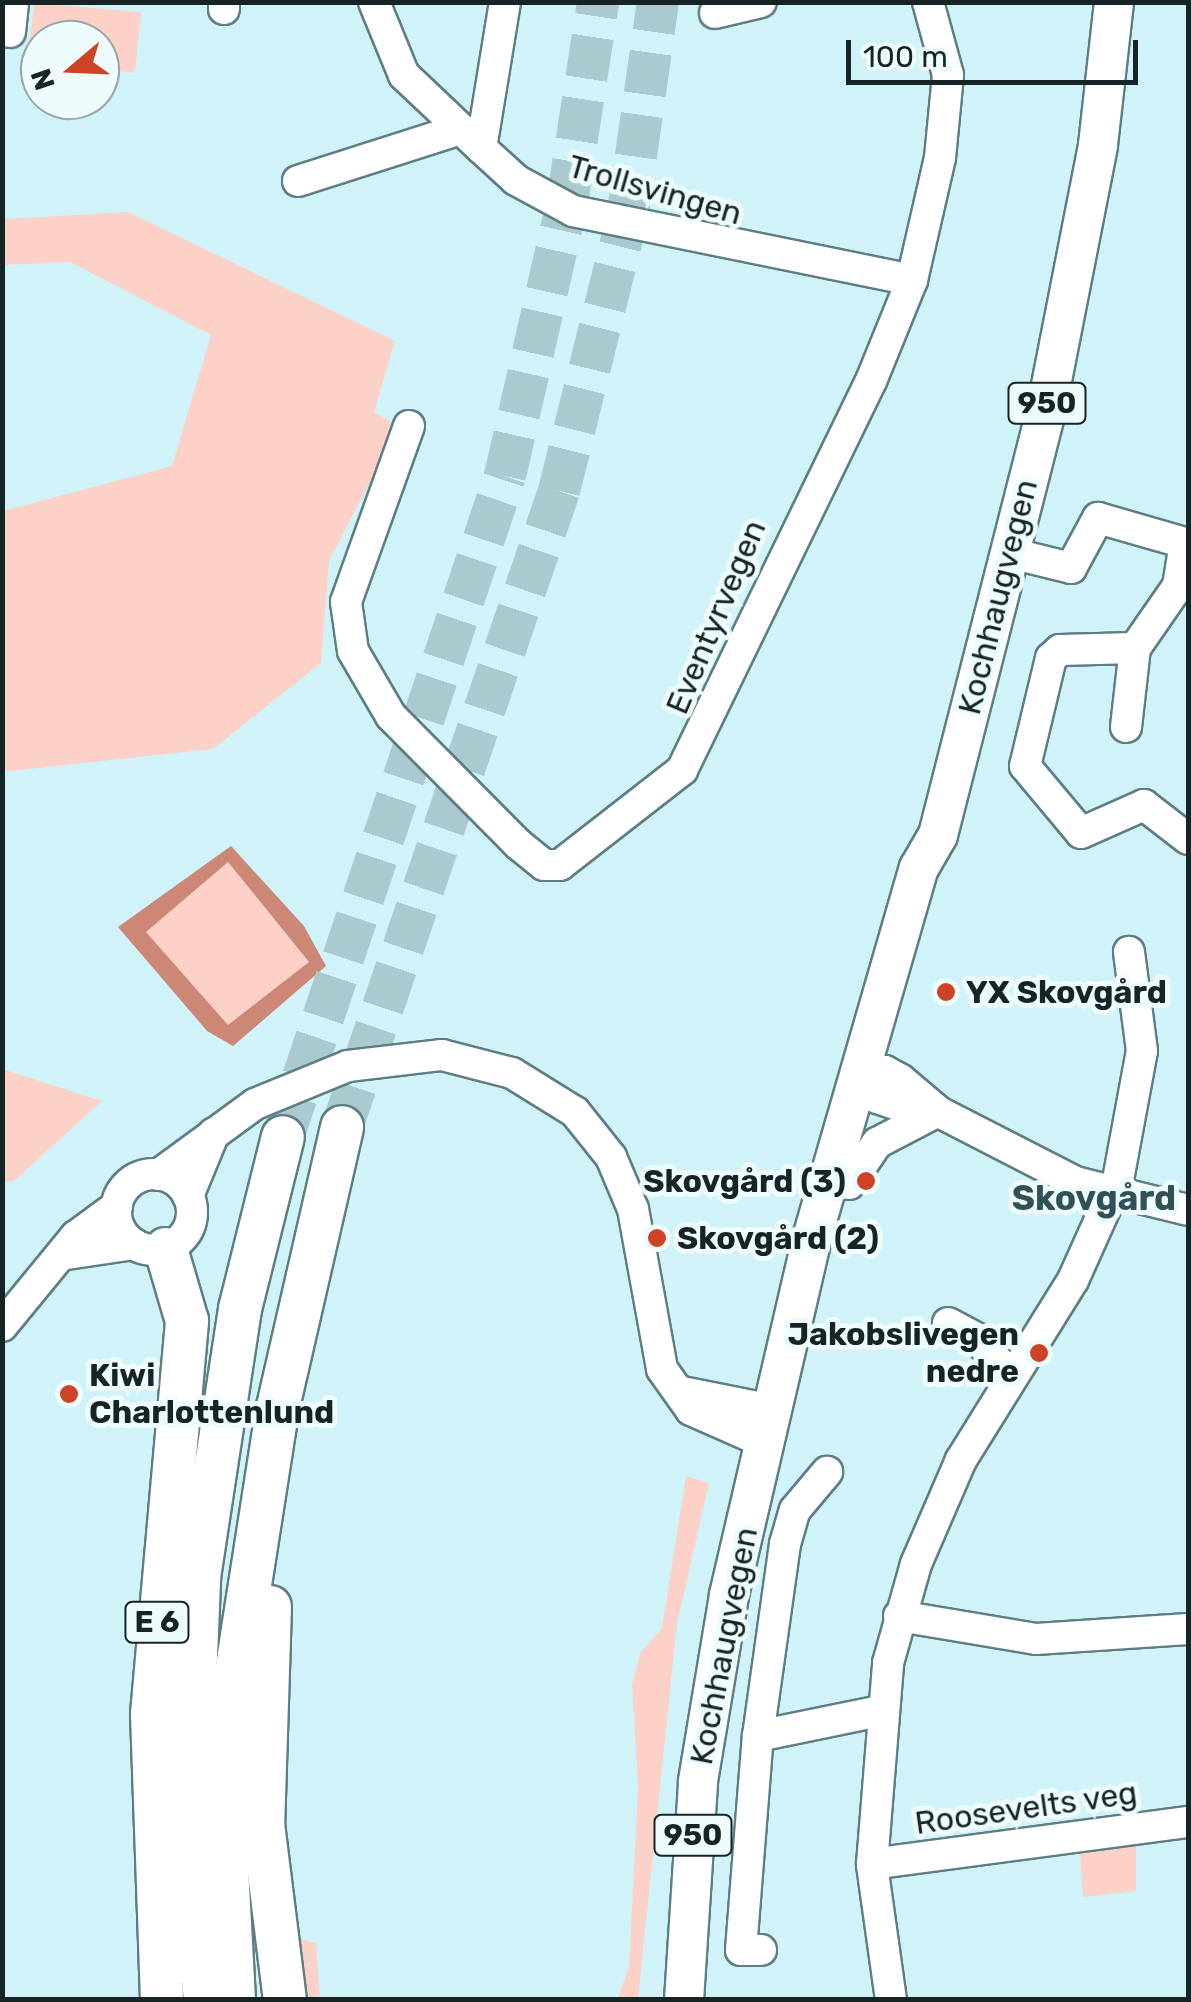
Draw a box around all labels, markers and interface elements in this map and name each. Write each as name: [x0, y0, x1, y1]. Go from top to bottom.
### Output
north arrow: [20, 20, 120, 120]
scale bar: [851, 20, 1144, 82]
text: 100 m: [863, 39, 948, 75]
text: N: [24, 64, 62, 94]
street label: Trollsvingen: [564, 147, 746, 233]
road number: 950: [1007, 378, 1087, 428]
street label: Kochhaugvegen: [950, 476, 1046, 718]
street label: Eventyrvegen: [658, 514, 774, 720]
place label: YX Skovgård: [966, 973, 1167, 1011]
marker: YX Skovgård: [935, 981, 957, 1003]
place label: Skovgård (3): [643, 1162, 846, 1200]
marker: Skovgård (3): [855, 1170, 877, 1192]
district label: Skovgård: [1012, 1177, 1176, 1219]
place label: Skovgård (2): [677, 1219, 879, 1257]
marker: Skovgård (2): [646, 1227, 668, 1249]
place label: Jakobslivegen nedre: [788, 1316, 1019, 1391]
marker: Jakobslivegen nedre: [1028, 1342, 1050, 1364]
place label: Kiwi Charlottenlund: [89, 1357, 334, 1432]
marker: Kiwi Charlottenlund: [58, 1383, 80, 1405]
street label: Kochhaugvegen: [682, 1524, 766, 1768]
road number: E 6: [122, 1597, 192, 1647]
street label: Roosevelts veg: [912, 1773, 1140, 1843]
road number: 950: [653, 1810, 733, 1860]

